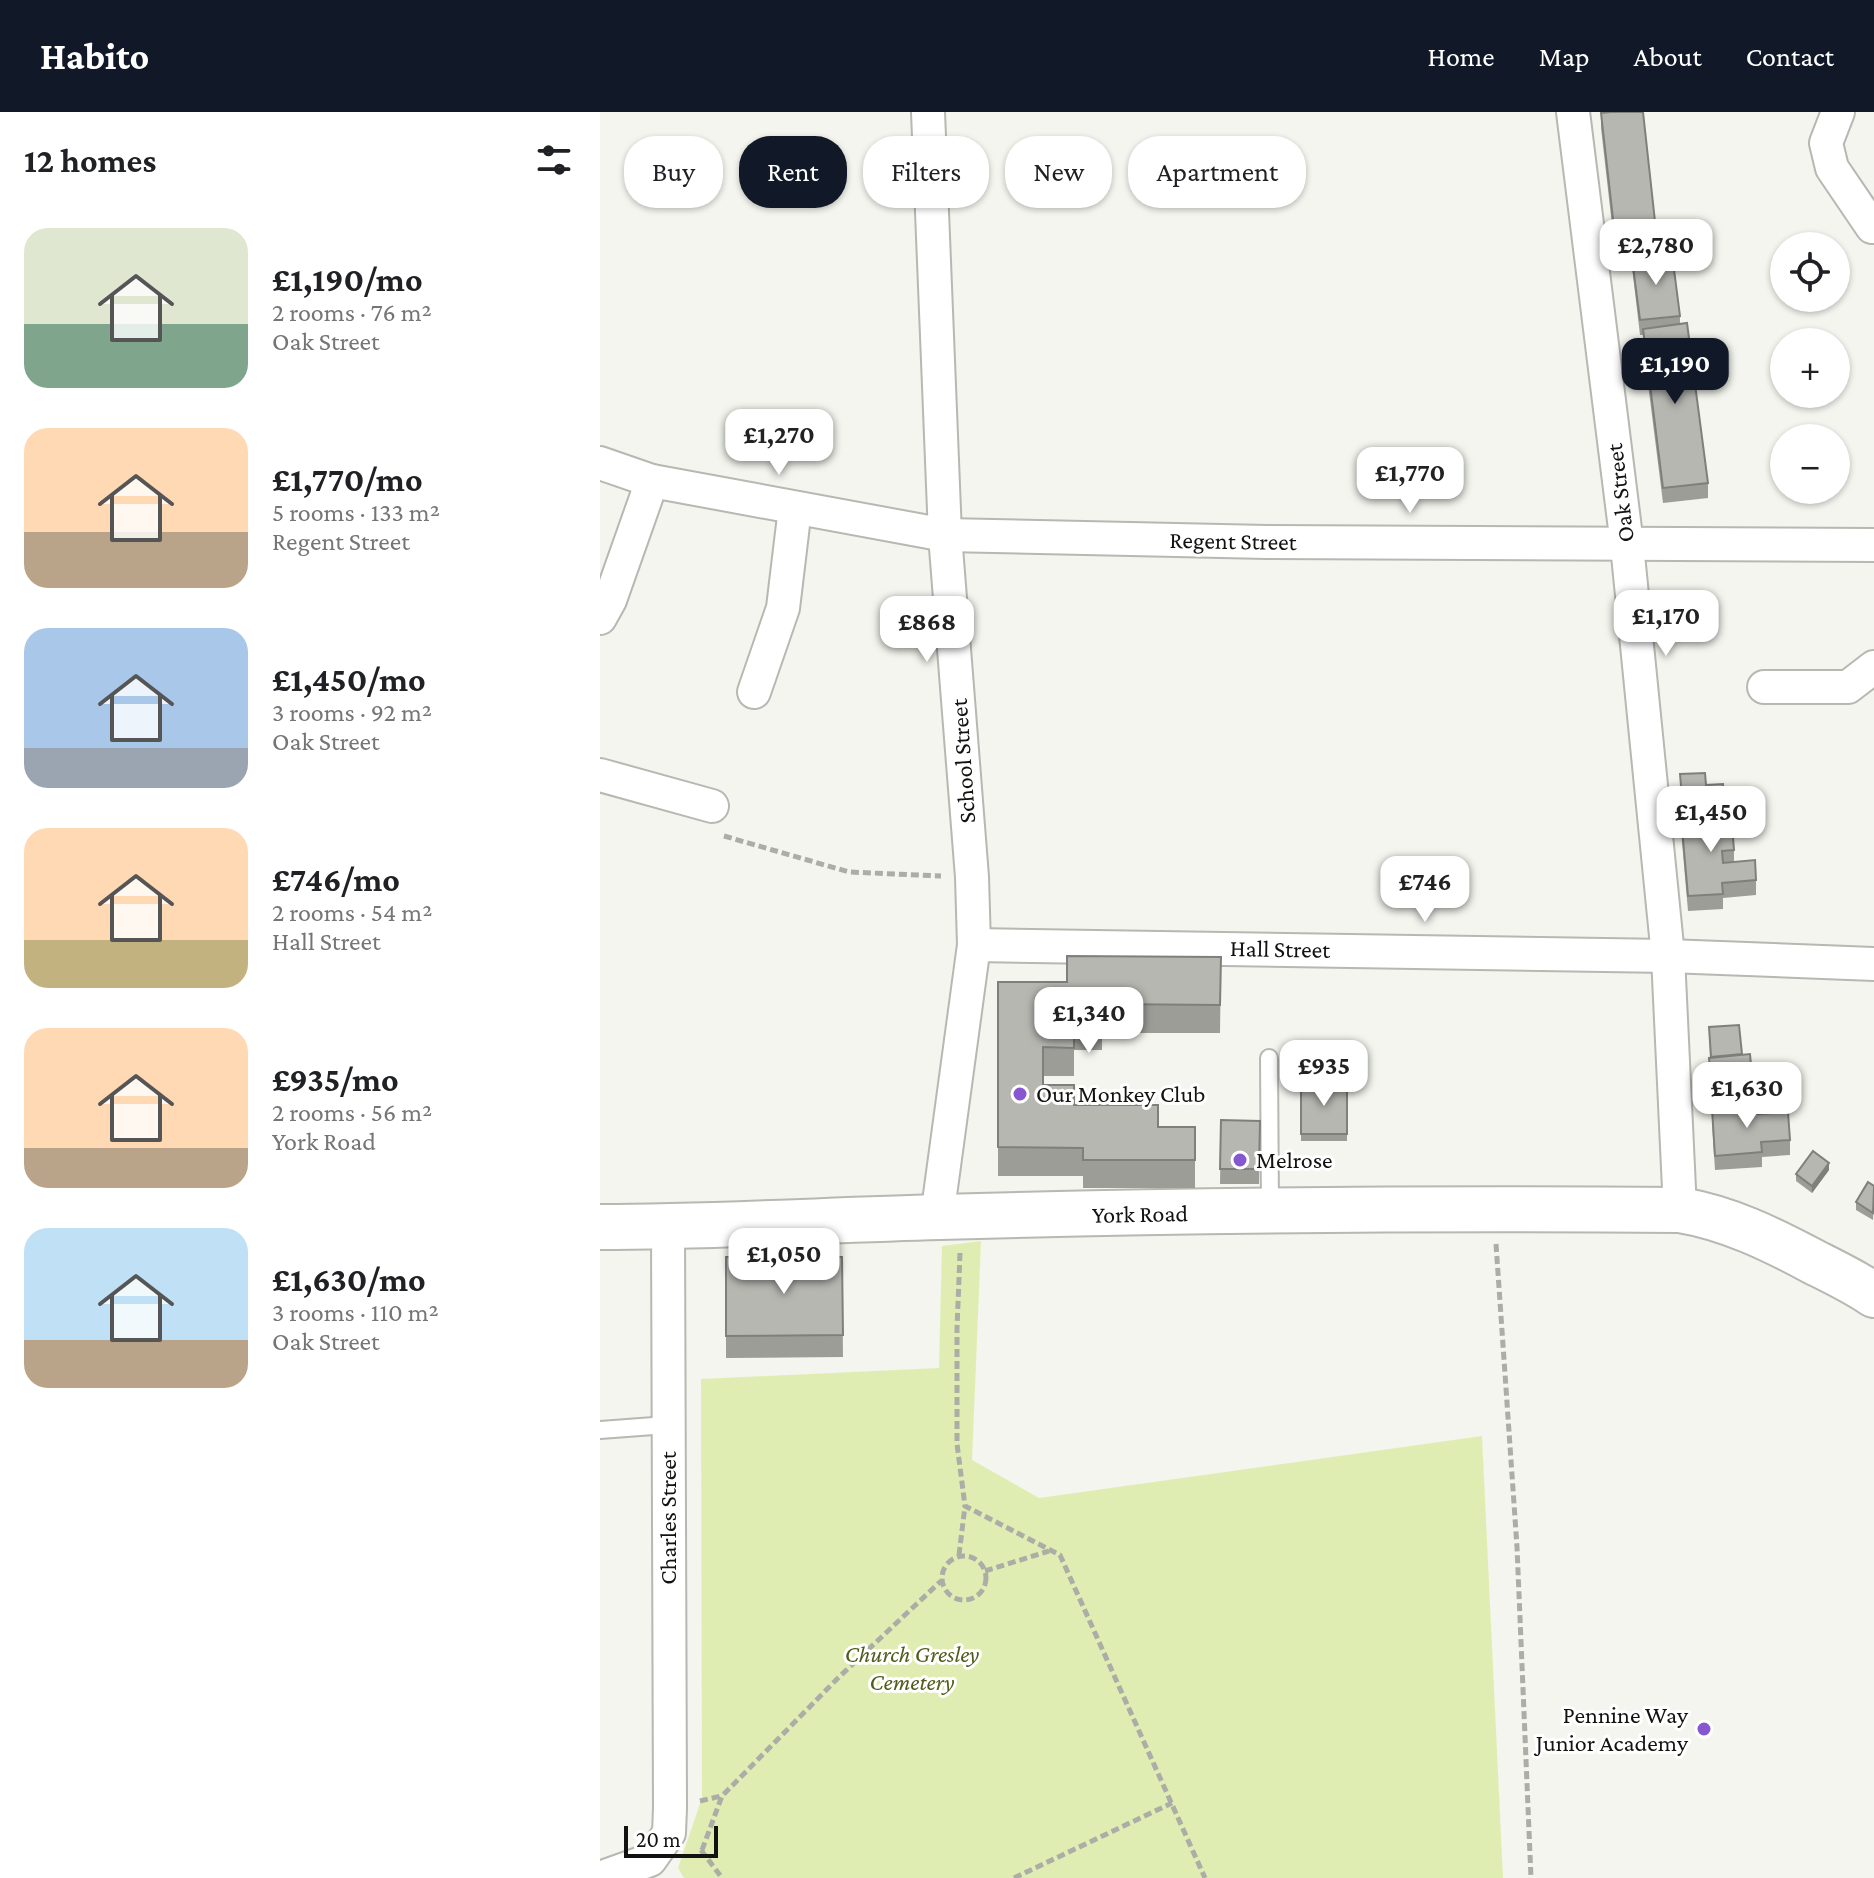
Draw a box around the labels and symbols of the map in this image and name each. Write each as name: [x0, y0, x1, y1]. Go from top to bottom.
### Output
pin: £2,780: [1591, 219, 1721, 287]
pin: £1,190: [1610, 338, 1740, 406]
pin: £1,270: [714, 409, 844, 477]
street label: Oak Street: [1600, 441, 1639, 544]
pin: £1,770: [1345, 447, 1475, 515]
street label: Regent Street: [1169, 526, 1298, 555]
pin: £1,170: [1601, 590, 1731, 658]
pin: £868: [880, 596, 974, 664]
street label: School Street: [945, 697, 980, 824]
pin: £1,450: [1646, 786, 1776, 854]
pin: £746: [1378, 856, 1472, 924]
street label: Hall Street: [1230, 934, 1331, 963]
pin: £1,340: [1024, 987, 1154, 1055]
pin: £935: [1277, 1040, 1371, 1108]
pin: £1,630: [1682, 1062, 1812, 1130]
place label: Our Monkey Club: [1036, 1080, 1205, 1107]
marker: Our Monkey Club: [1011, 1085, 1029, 1103]
place label: Melrose: [1256, 1146, 1333, 1173]
marker: Melrose: [1231, 1151, 1249, 1169]
street label: York Road: [1092, 1199, 1189, 1228]
pin: £1,050: [719, 1228, 849, 1296]
street label: Charles Street: [654, 1450, 681, 1585]
park label: Church Gresley Cemetery: [845, 1640, 979, 1695]
place label: Pennine Way Junior Academy: [1534, 1701, 1689, 1756]
marker: Pennine Way Junior Academy: [1695, 1720, 1713, 1738]
scale bar: [624, 1822, 718, 1858]

